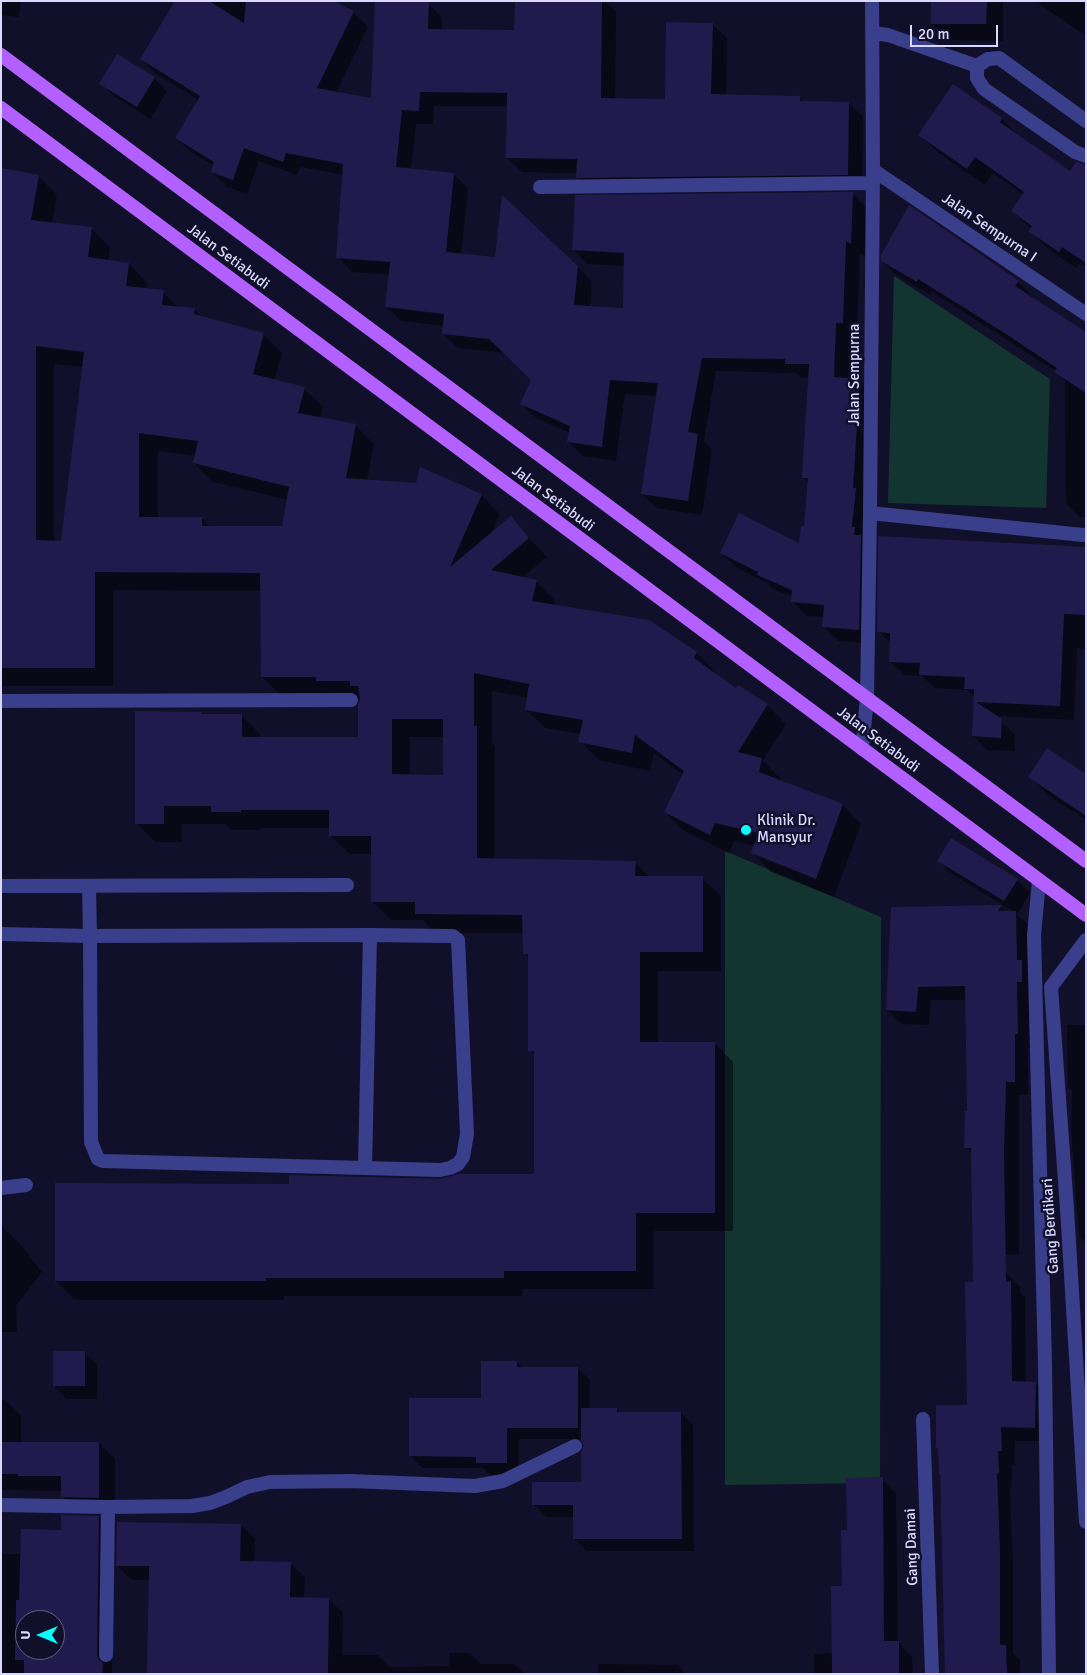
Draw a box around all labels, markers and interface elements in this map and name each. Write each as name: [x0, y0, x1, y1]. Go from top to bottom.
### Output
scale bar: [912, 15, 1000, 47]
text: 20 m: [918, 25, 949, 43]
street label: Jalan Sempurna I: [938, 190, 1040, 266]
street label: Jalan Setiabudi: [183, 220, 273, 294]
street label: Jalan Sempurna: [846, 324, 864, 426]
street label: Jalan Setiabudi: [508, 462, 598, 536]
street label: Jalan Setiabudi: [833, 703, 923, 777]
place label: Klinik Dr. Mansyur: [757, 812, 816, 847]
marker: Klinik Dr. Mansyur: [739, 823, 753, 837]
street label: Gang Berdikari: [1039, 1178, 1063, 1274]
street label: Gang Damai: [902, 1508, 922, 1586]
north arrow: [15, 1610, 65, 1660]
text: U: [17, 1630, 34, 1640]

